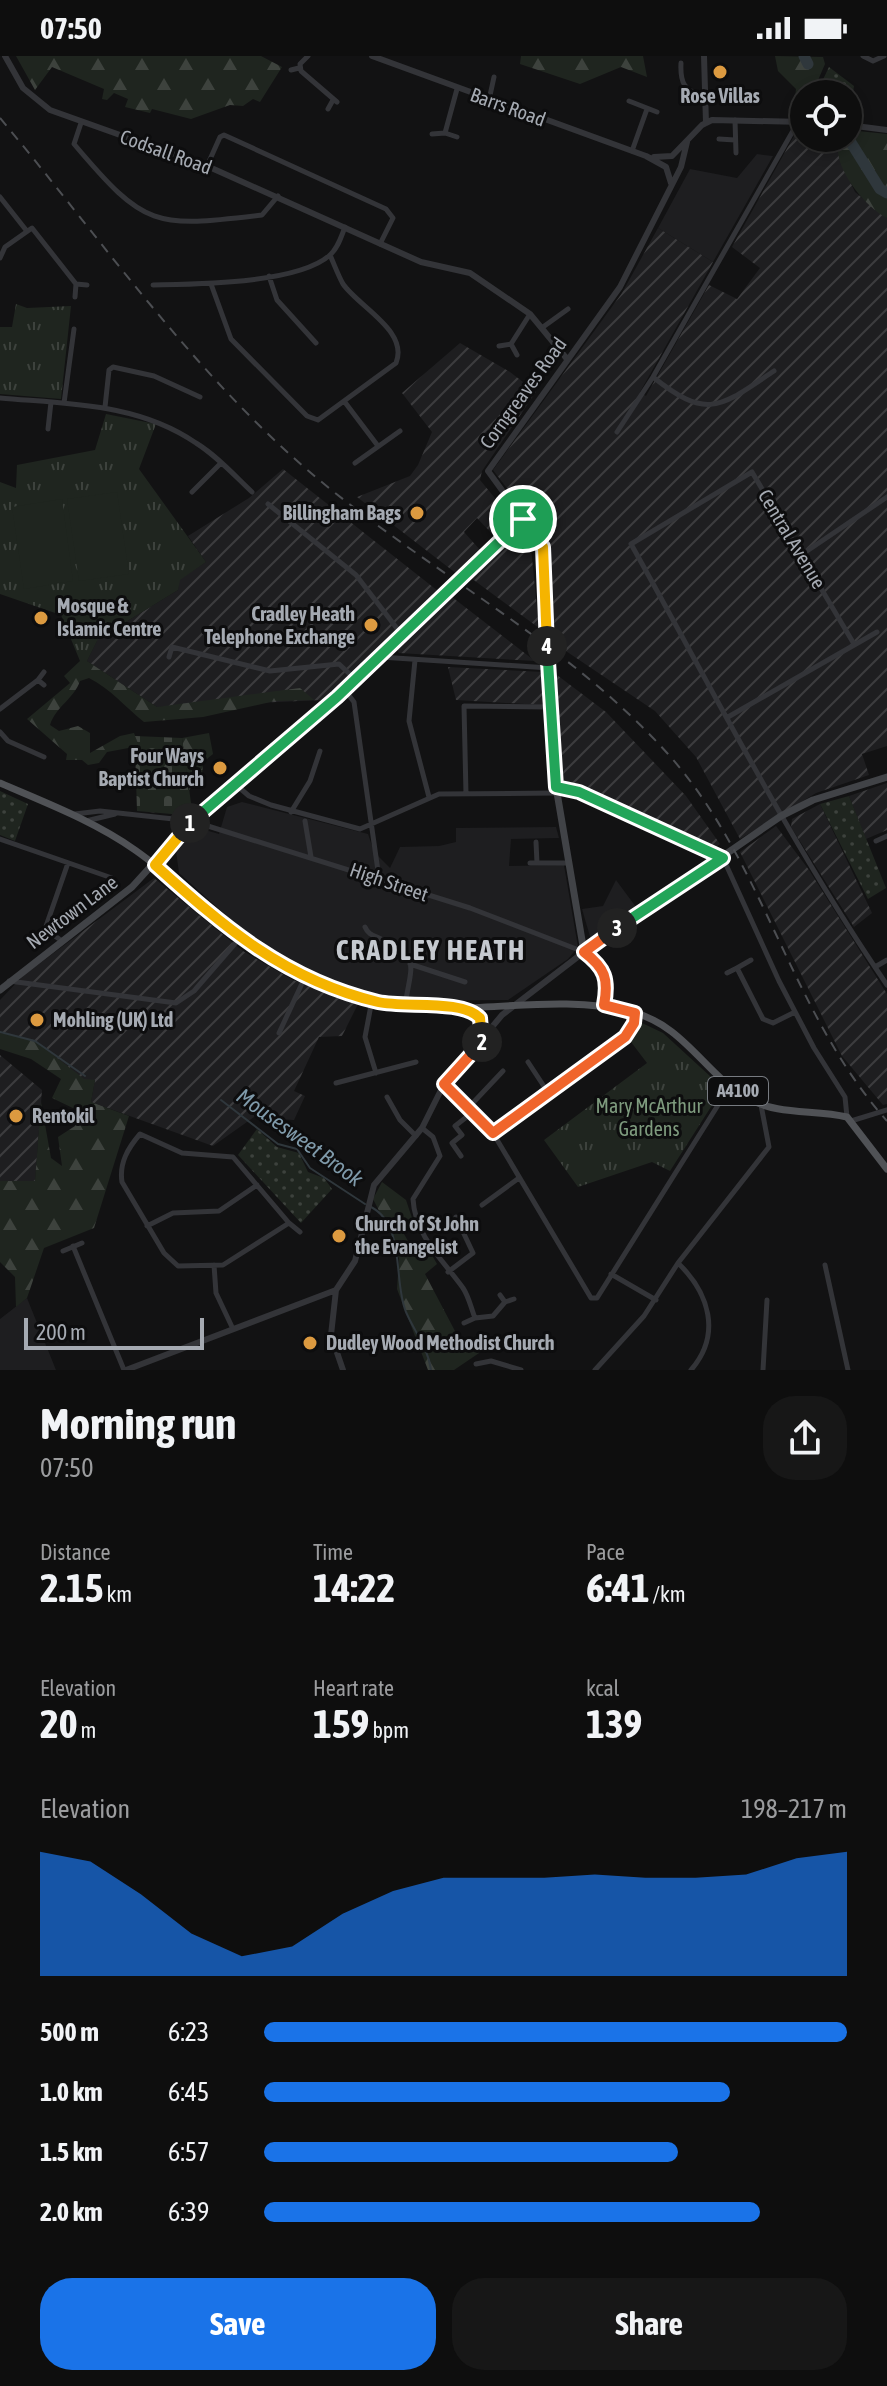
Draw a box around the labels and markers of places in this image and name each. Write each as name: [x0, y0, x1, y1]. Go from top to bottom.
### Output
marker: Rose Villas: [711, 63, 729, 81]
place label: Rose Villas: [680, 84, 760, 107]
pin: [489, 485, 557, 553]
place label: Billingham Bags: [283, 501, 401, 524]
marker: Billingham Bags: [408, 504, 426, 522]
place label: Mosque & Islamic Centre: [57, 594, 161, 640]
place label: Cradley Heath Telephone Exchange: [204, 602, 355, 648]
marker: Mosque & Islamic Centre: [32, 609, 50, 627]
marker: Cradley Heath Telephone Exchange: [362, 616, 380, 634]
pin: 4: [527, 626, 567, 666]
place label: Four Ways Baptist Church: [98, 744, 204, 790]
marker: Four Ways Baptist Church: [211, 759, 229, 777]
pin: 1: [170, 803, 210, 843]
pin: 3: [597, 908, 637, 948]
place label: Mohling (UK) Ltd: [53, 1008, 173, 1031]
marker: Mohling (UK) Ltd: [28, 1011, 46, 1029]
pin: 2: [462, 1022, 502, 1062]
place label: Rentokil: [32, 1104, 95, 1127]
marker: Rentokil: [7, 1107, 25, 1125]
place label: Church of St John the Evangelist: [354, 1212, 479, 1258]
marker: Church of St John the Evangelist: [330, 1227, 348, 1245]
place label: Dudley Wood Methodist Church: [326, 1331, 555, 1354]
marker: Dudley Wood Methodist Church: [301, 1334, 319, 1352]

